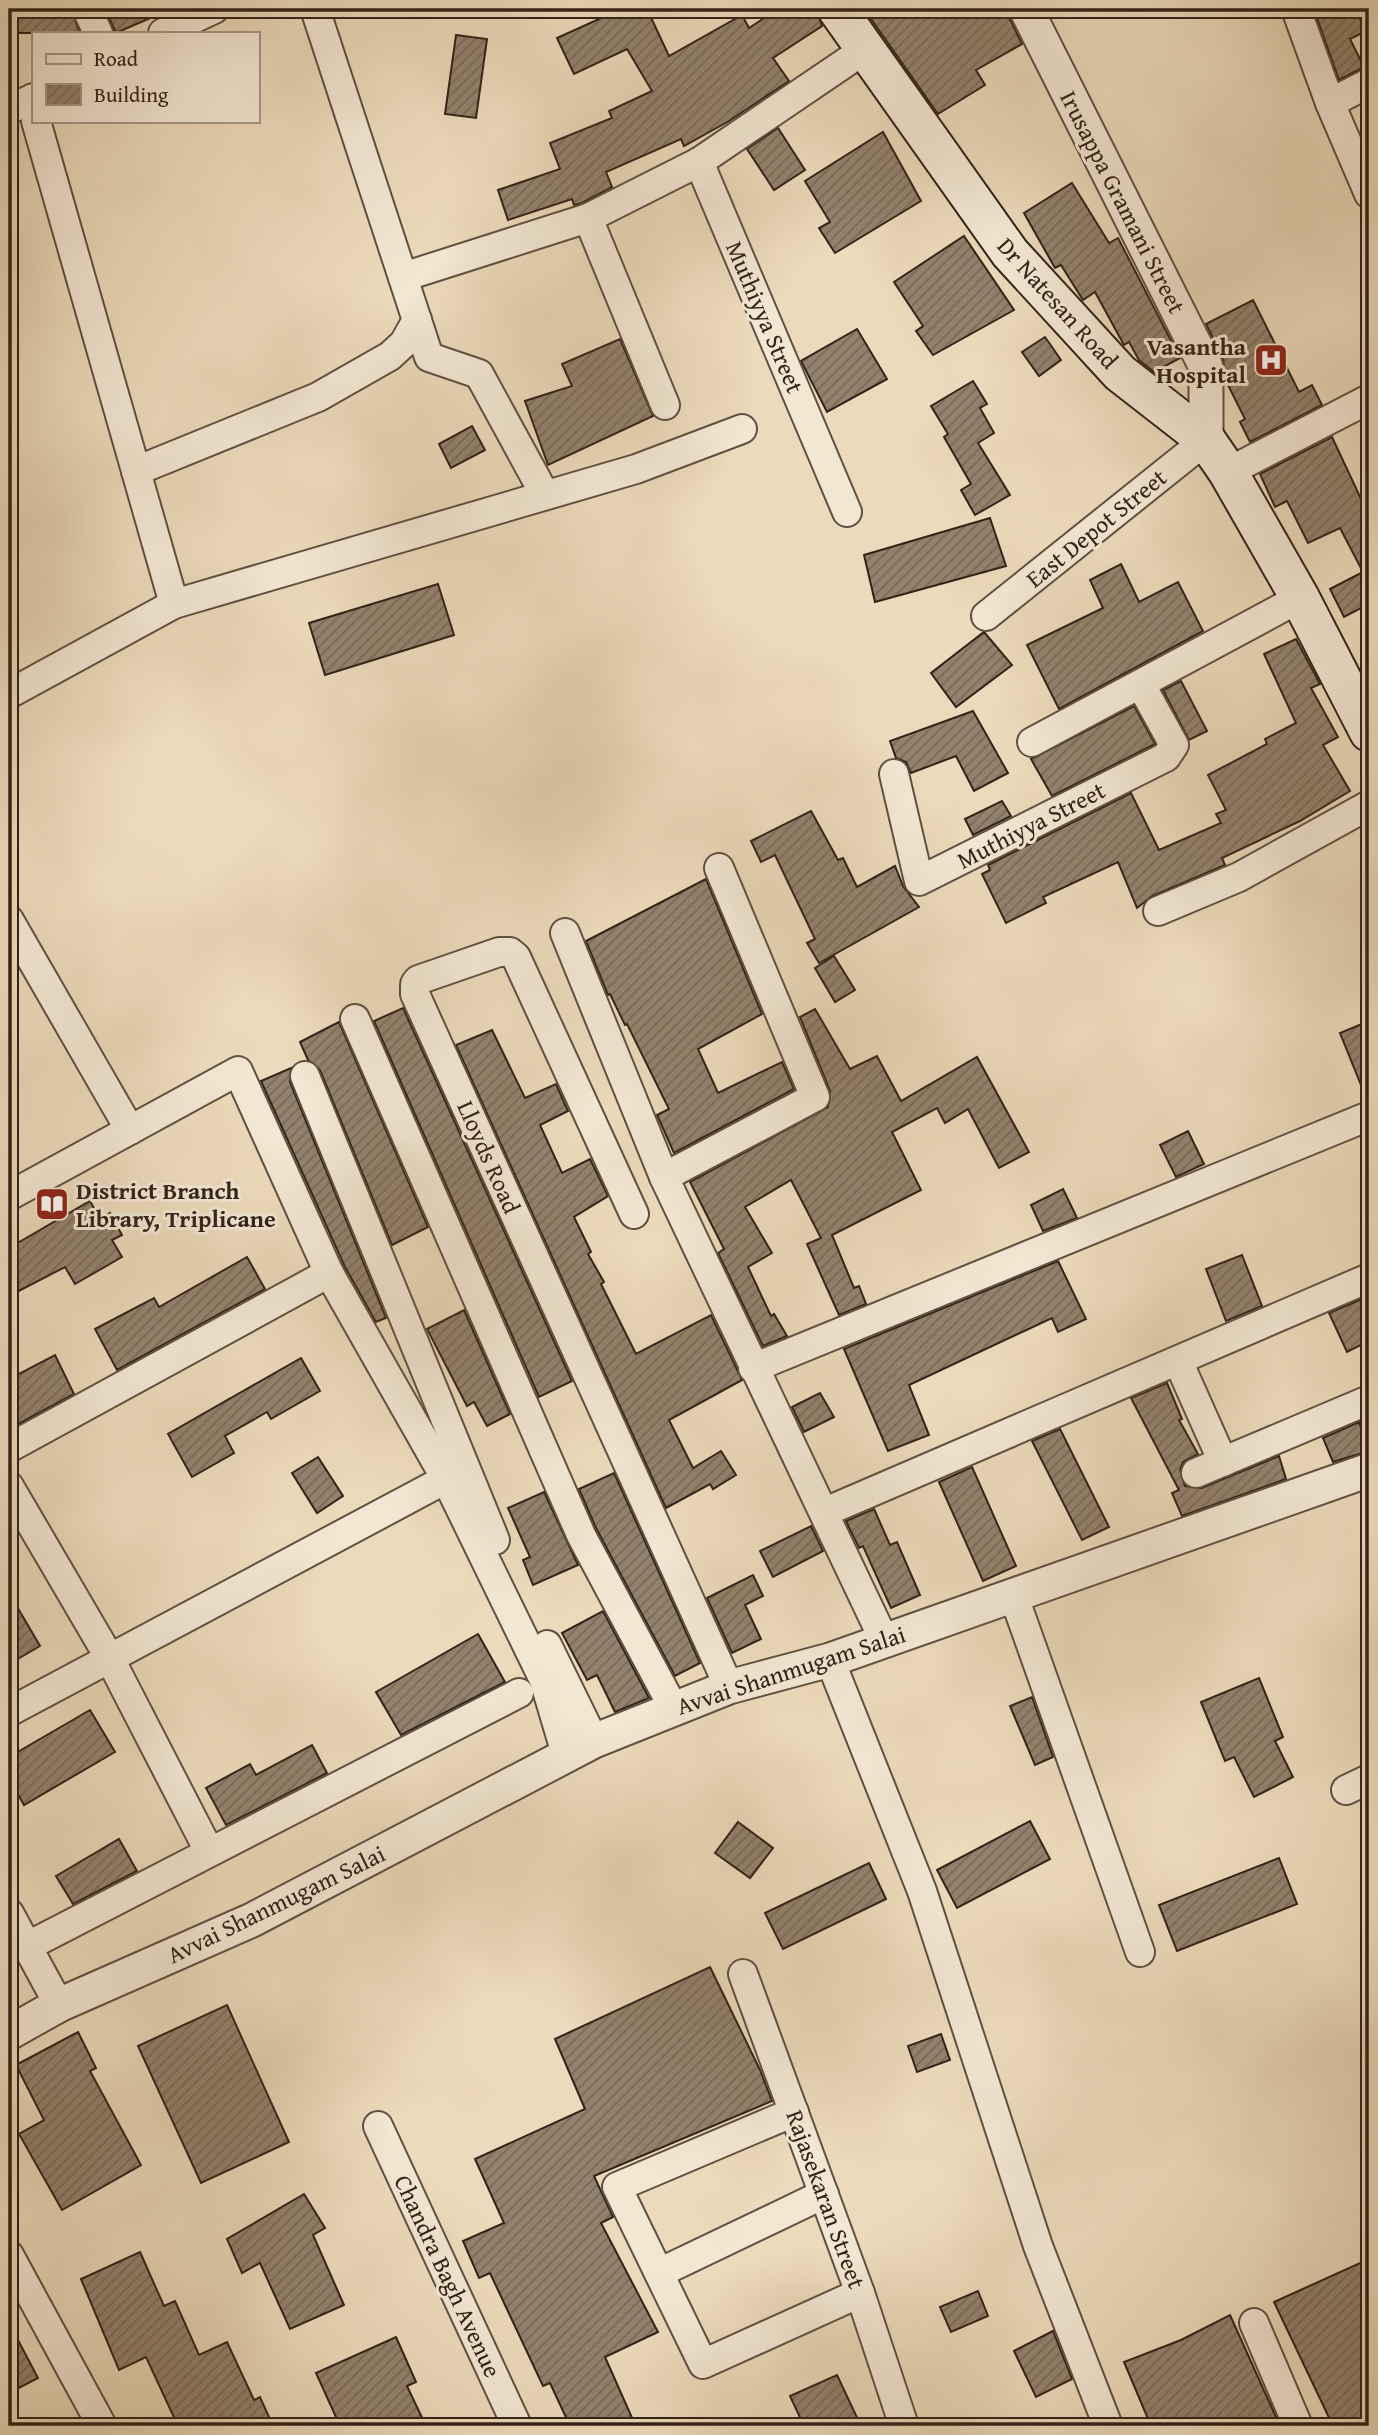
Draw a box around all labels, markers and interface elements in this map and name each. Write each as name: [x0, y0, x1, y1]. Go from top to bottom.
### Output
legend: [32, 32, 259, 122]
text: Road: [94, 43, 139, 74]
text: Building: [94, 79, 169, 110]
street label: Irusappa Gramani Street: [1052, 84, 1195, 320]
street label: Dr Natesan Road: [989, 229, 1127, 377]
street label: Muthiyya Street: [717, 235, 813, 399]
place label: Vasantha Hospital: [1147, 329, 1247, 392]
hospital icon: Vasantha Hospital: [1252, 341, 1290, 379]
street label: East Depot Street: [1018, 460, 1174, 596]
street label: Muthiyya Street: [951, 772, 1112, 877]
street label: Lloyds Road: [449, 1095, 530, 1219]
place label: District Branch Library, Triplicane: [76, 1173, 276, 1236]
library icon: District Branch Library, Triplicane: [33, 1185, 71, 1223]
street label: Avvai Shanmugam Salai: [672, 1616, 910, 1724]
street label: Avvai Shanmugam Salai: [161, 1836, 391, 1972]
street label: Rajasekaran Street: [777, 2105, 875, 2294]
street label: Chandra Bagh Avenue: [386, 2169, 510, 2383]

